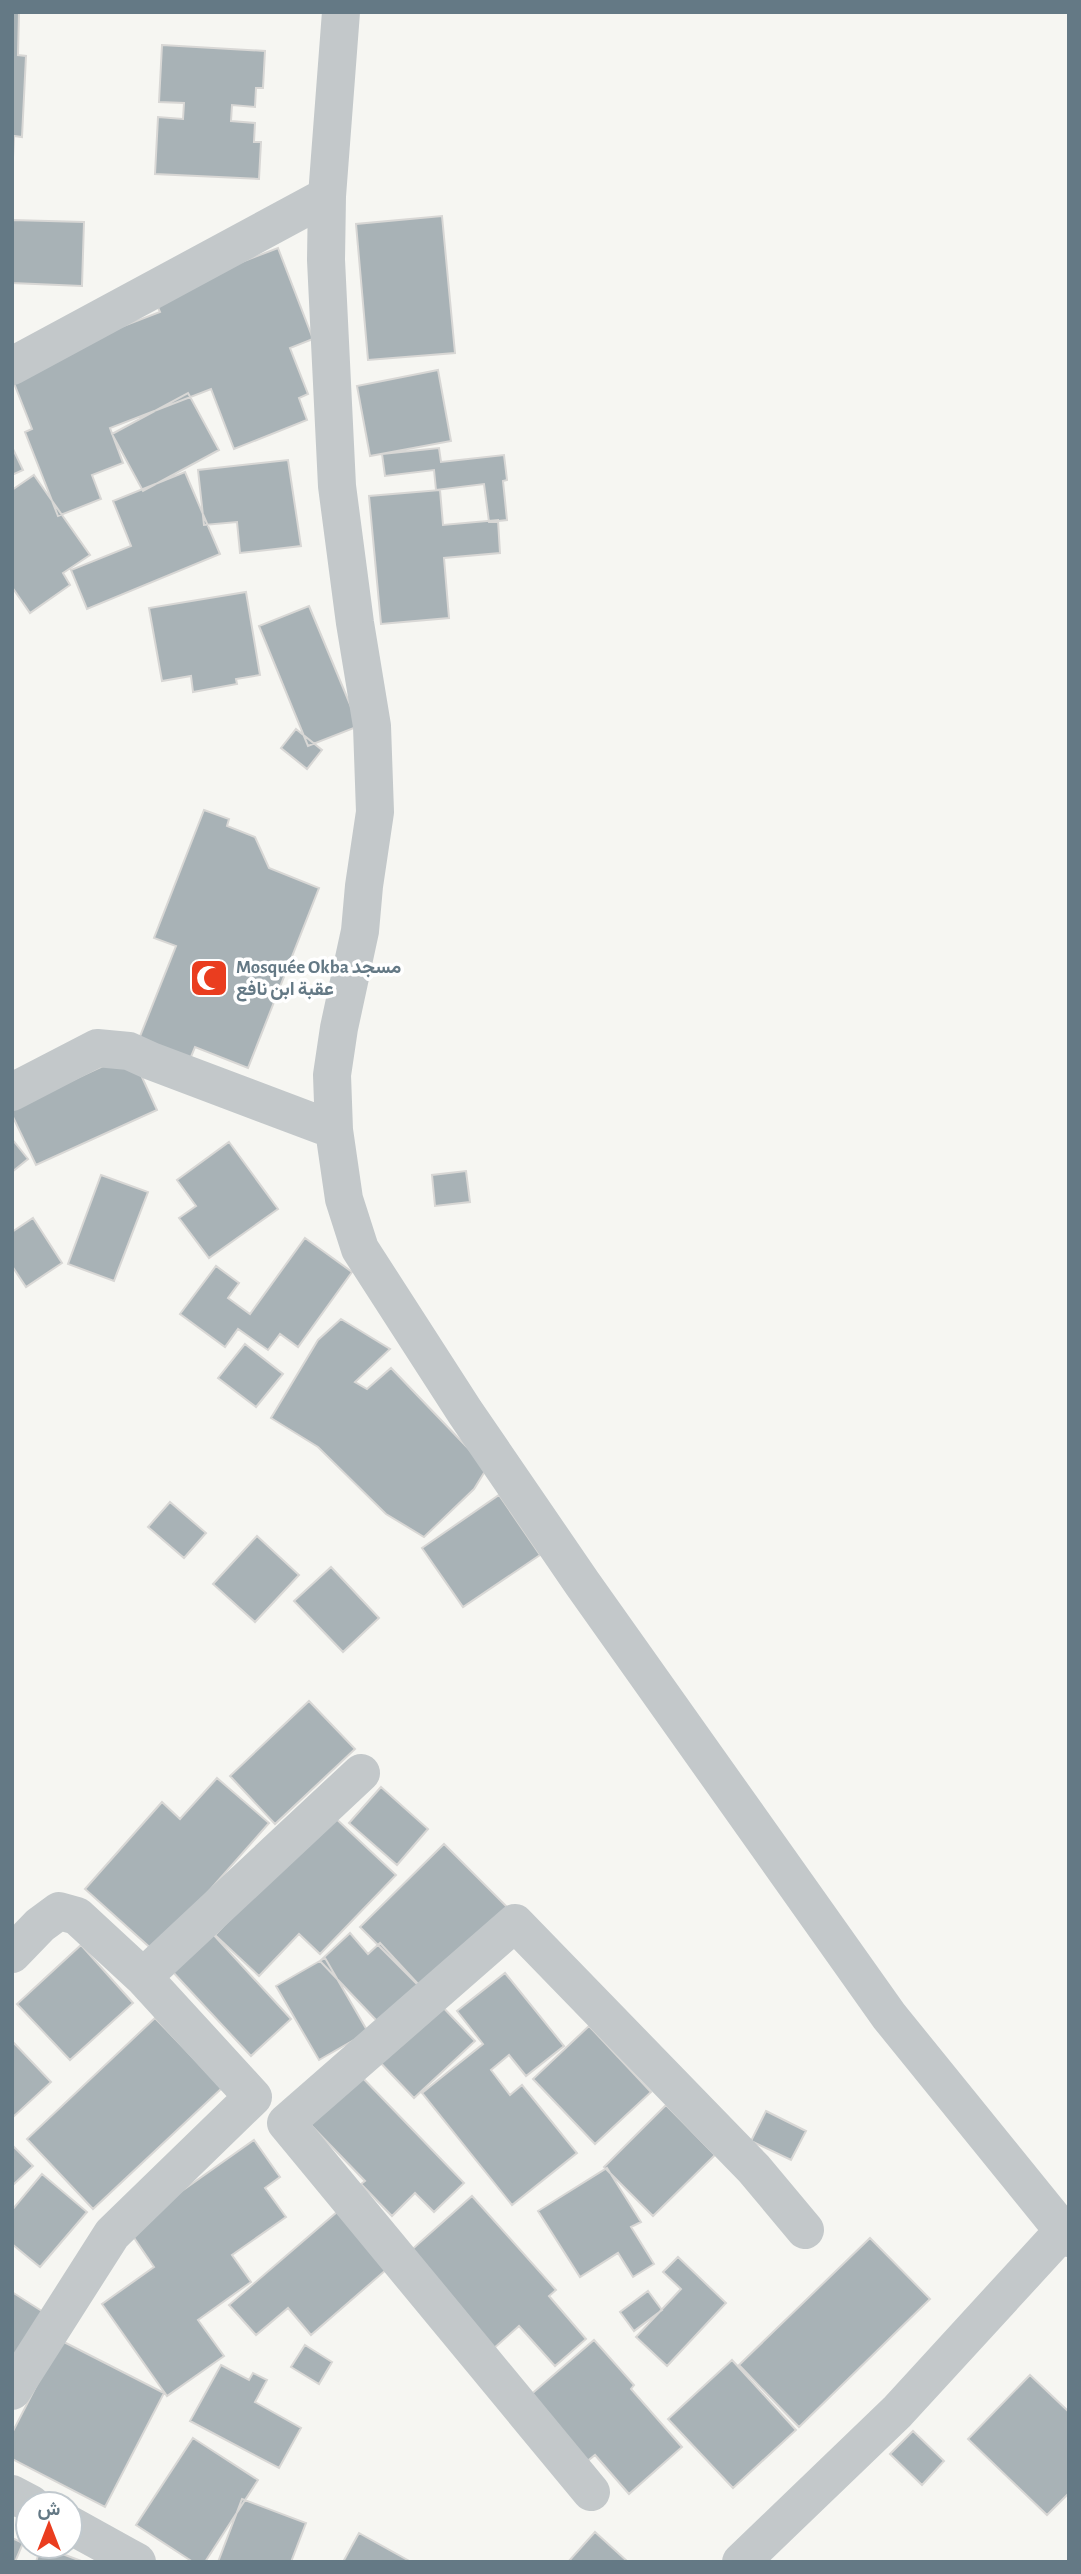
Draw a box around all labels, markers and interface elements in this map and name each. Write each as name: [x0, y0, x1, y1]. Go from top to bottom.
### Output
mosque icon: Mosquée Okba مسجد عقبة ابن نافع: [188, 957, 230, 999]
place label: Mosquée Okba مسجد عقبة ابن نافع: [236, 958, 401, 1002]
north arrow: [14, 2490, 84, 2560]
text: ش: [38, 2500, 61, 2520]

